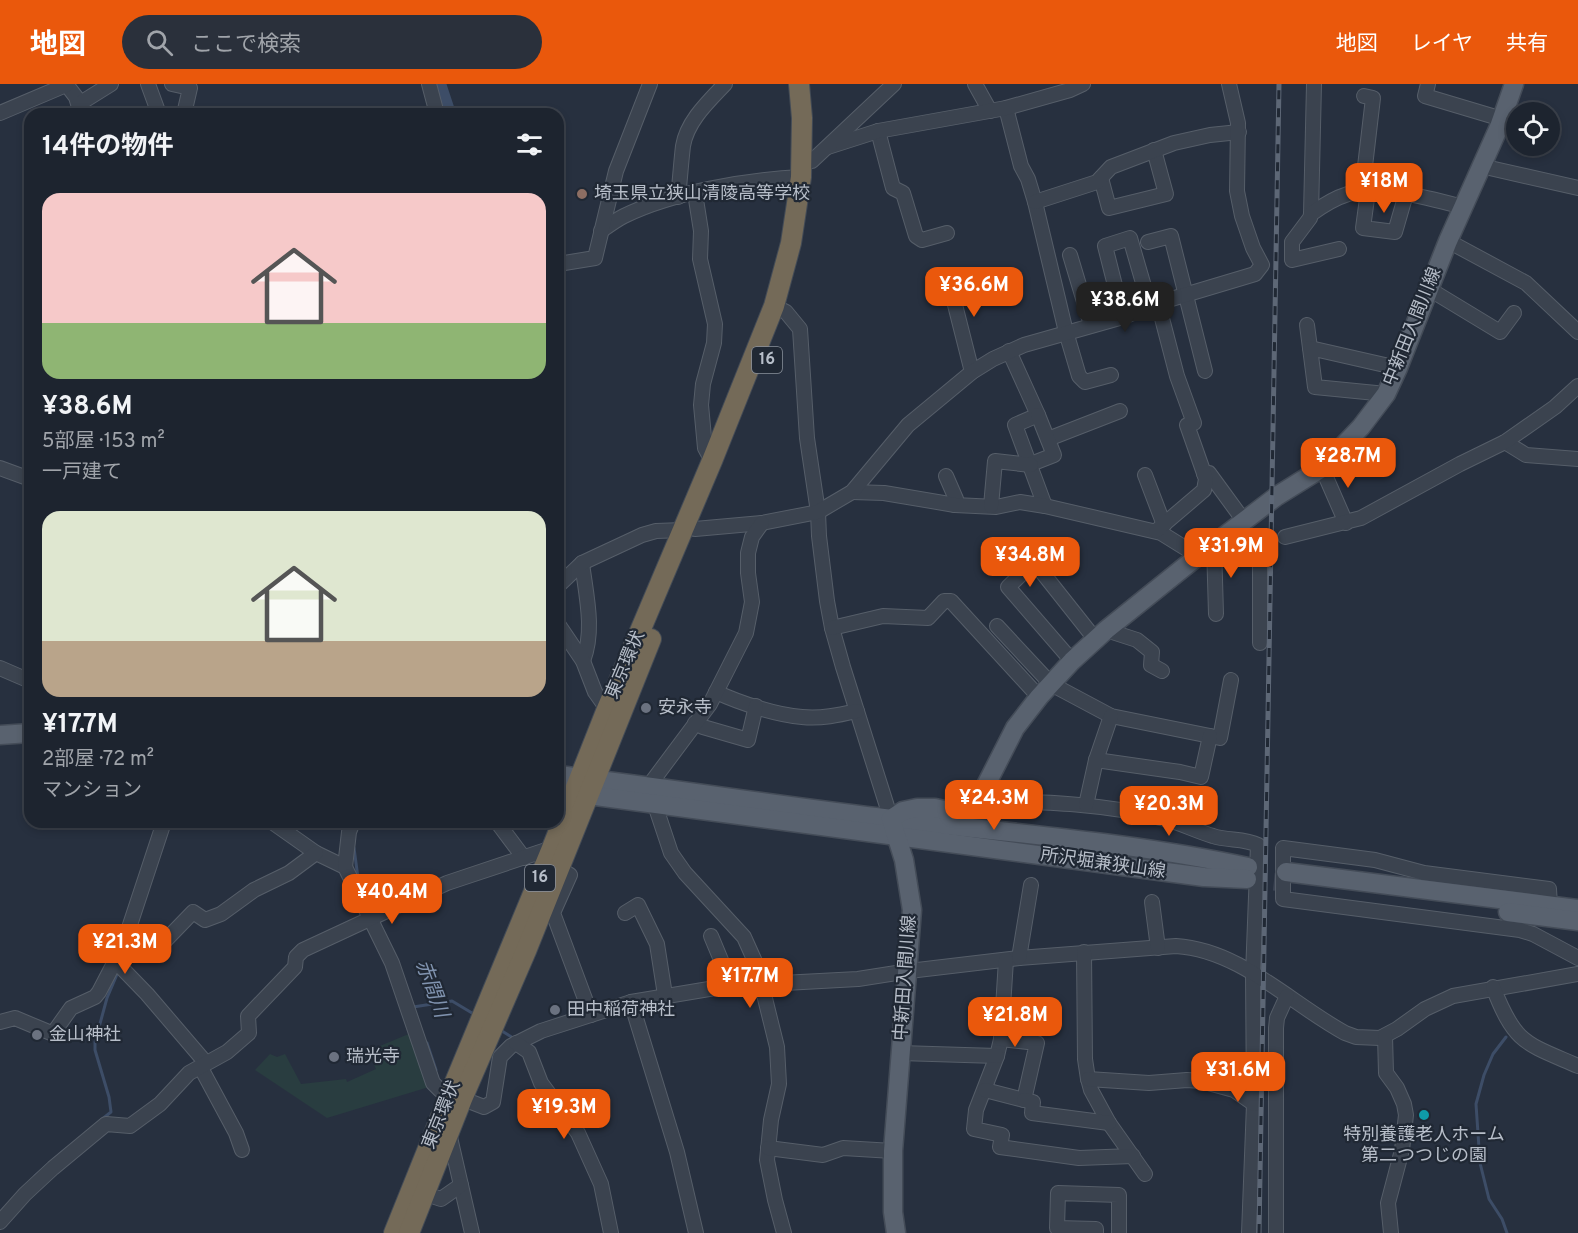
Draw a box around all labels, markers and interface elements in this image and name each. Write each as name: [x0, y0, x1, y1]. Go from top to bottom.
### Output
search box: [122, 15, 542, 69]
icon: search: [143, 26, 176, 59]
text: 地図: [30, 28, 86, 64]
text: 地図: [1336, 31, 1378, 58]
text: レイヤ: [1411, 31, 1473, 58]
text: 共有: [1506, 31, 1548, 58]
text: ここで検索: [191, 32, 301, 59]
map controls: [1506, 102, 1560, 156]
button: locate: [1506, 102, 1560, 156]
icon: filters: [513, 128, 546, 161]
text: 14件の物件: [42, 131, 173, 164]
pin: ¥18M: [1348, 163, 1420, 214]
text: ¥18M: [1360, 169, 1408, 195]
place label: 埼玉県立狭山清陵高等学校: [594, 183, 810, 206]
marker: 埼玉県立狭山清陵高等学校: [575, 187, 589, 201]
icon: home: [240, 232, 348, 340]
street label: 中新田入間川線: [1379, 264, 1447, 390]
pin: ¥36.6M: [925, 267, 1023, 318]
text: ¥36.6M: [939, 273, 1009, 299]
pin: ¥38.6M: [1076, 282, 1174, 333]
text: ¥38.6M: [1090, 288, 1160, 314]
road number: 16: [752, 347, 782, 373]
text: ¥38.6M: [42, 391, 132, 424]
text: 5部屋 · 153 m²: [42, 429, 165, 455]
pin: ¥28.7M: [1299, 438, 1397, 489]
text: ¥28.7M: [1315, 444, 1381, 470]
text: 一戸建て: [42, 460, 122, 486]
pin: ¥31.9M: [1182, 528, 1280, 579]
text: ¥31.9M: [1198, 534, 1264, 560]
pin: ¥34.8M: [981, 537, 1079, 588]
text: ¥34.8M: [995, 543, 1065, 569]
icon: home: [240, 550, 348, 658]
street label: 東京環状: [601, 627, 651, 703]
place label: 安永寺: [658, 697, 712, 720]
marker: 安永寺: [639, 701, 653, 715]
text: ¥17.7M: [42, 709, 118, 742]
text: 2部屋 · 72 m²: [42, 747, 154, 773]
text: マンション: [42, 778, 142, 804]
pin: ¥24.3M: [945, 780, 1043, 831]
text: ¥24.3M: [959, 786, 1029, 812]
pin: ¥20.3M: [1120, 786, 1218, 837]
text: ¥20.3M: [1134, 792, 1204, 818]
street label: 所沢堀兼狭山線: [1039, 844, 1167, 884]
road number: 16: [525, 865, 555, 891]
pin: ¥40.4M: [343, 874, 441, 925]
text: ¥40.4M: [356, 880, 428, 906]
street label: 中新田入間川線: [890, 914, 922, 1042]
pin: ¥21.3M: [76, 924, 174, 975]
text: ¥21.3M: [92, 930, 158, 956]
water label: 赤間川: [409, 956, 454, 1024]
pin: ¥17.7M: [701, 958, 799, 1009]
text: ¥17.7M: [721, 964, 779, 990]
pin: ¥21.8M: [966, 997, 1064, 1048]
place label: 田中稲荷神社: [567, 999, 675, 1022]
marker: 田中稲荷神社: [548, 1003, 562, 1017]
text: ¥21.8M: [982, 1003, 1048, 1029]
place label: 金山神社: [49, 1024, 121, 1047]
marker: 金山神社: [30, 1028, 44, 1042]
place label: 瑞光寺: [346, 1046, 400, 1069]
marker: 瑞光寺: [327, 1050, 341, 1064]
pin: ¥31.6M: [1189, 1052, 1287, 1103]
text: ¥31.6M: [1205, 1058, 1271, 1084]
street label: 東京環状: [418, 1077, 466, 1153]
pin: ¥19.3M: [515, 1089, 613, 1140]
text: ¥19.3M: [531, 1095, 597, 1121]
marker: 特別養護老人ホーム 第二つつじの園: [1417, 1108, 1431, 1122]
place label: 特別養護老人ホーム 第二つつじの園: [1343, 1124, 1505, 1168]

